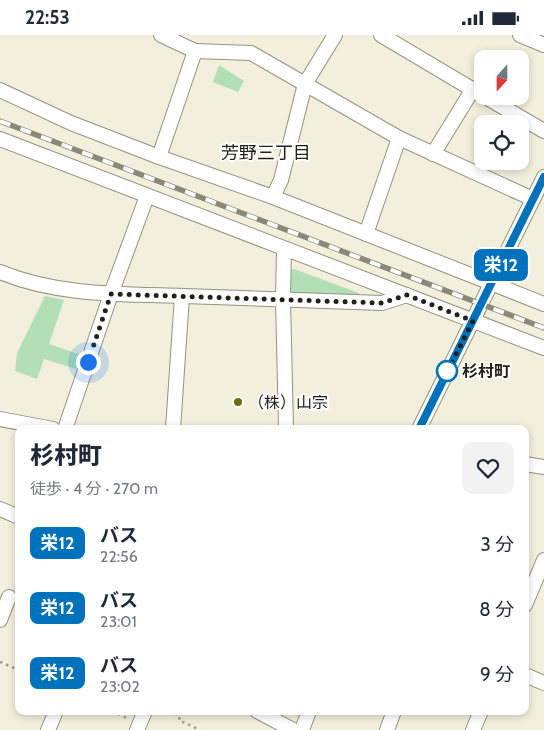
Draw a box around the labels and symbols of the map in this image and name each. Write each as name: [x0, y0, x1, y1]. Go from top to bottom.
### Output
north arrow: [474, 50, 529, 105]
district label: 芳野三丁目: [221, 142, 311, 164]
line badge: 栄12: [472, 249, 530, 281]
your location: [76, 350, 101, 375]
marker: 杉村町: [436, 360, 458, 382]
place label: 杉村町: [462, 362, 510, 381]
place label: （株）山宗: [248, 393, 328, 412]
marker: （株）山宗: [232, 396, 244, 408]

